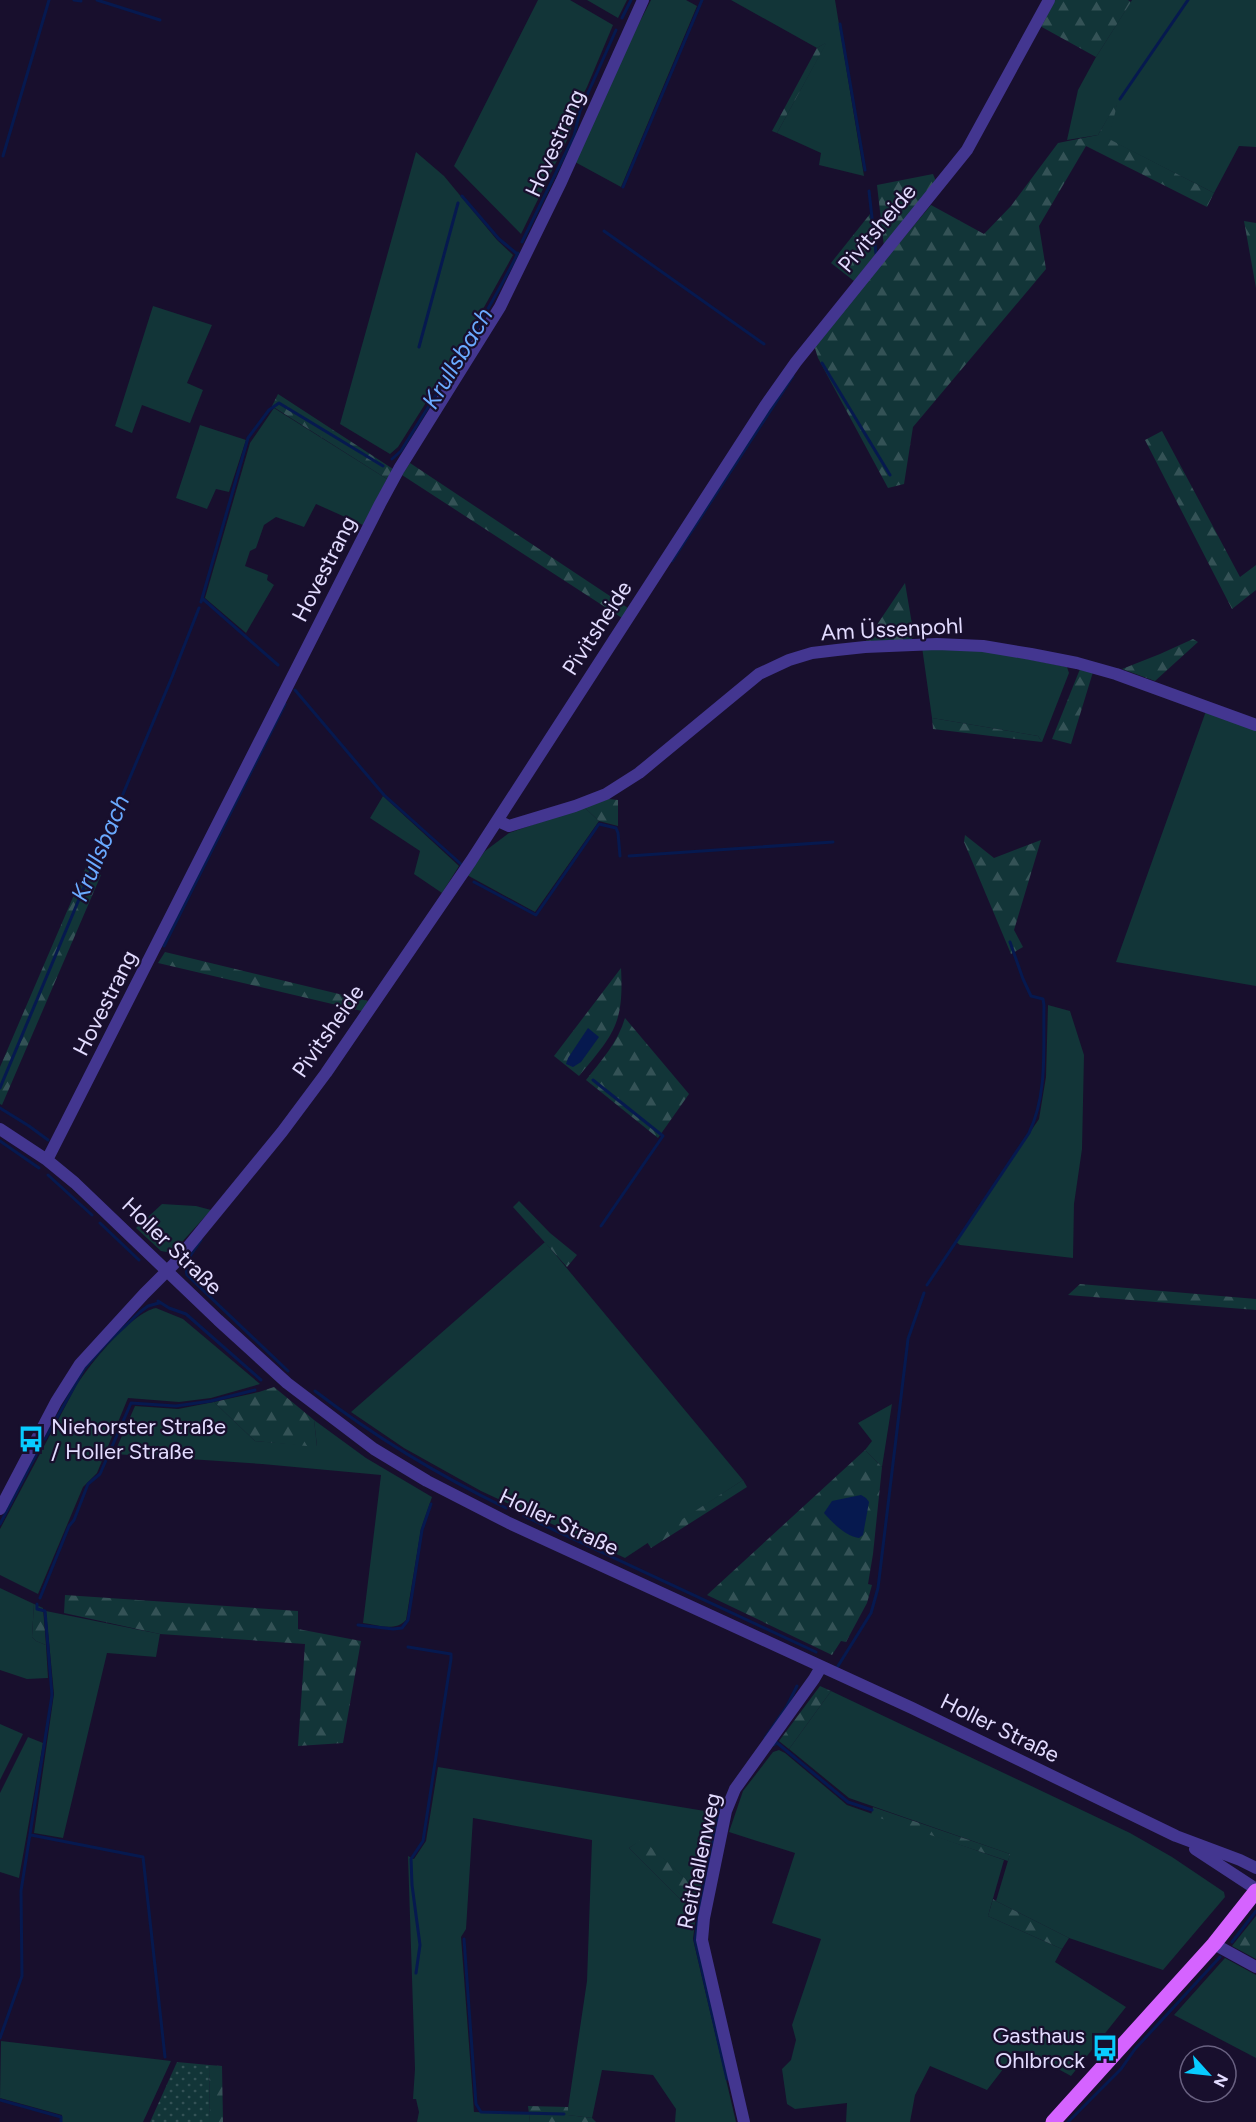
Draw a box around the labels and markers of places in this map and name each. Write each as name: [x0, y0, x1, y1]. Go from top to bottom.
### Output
place label: Niehorster Straße / Holler Straße: [51, 1413, 226, 1465]
bus stop icon: Niehorster Straße / Holler Straße: [16, 1424, 46, 1454]
place label: Gasthaus Ohlbrock: [992, 2022, 1085, 2074]
bus stop icon: Gasthaus Ohlbrock: [1090, 2033, 1120, 2063]

